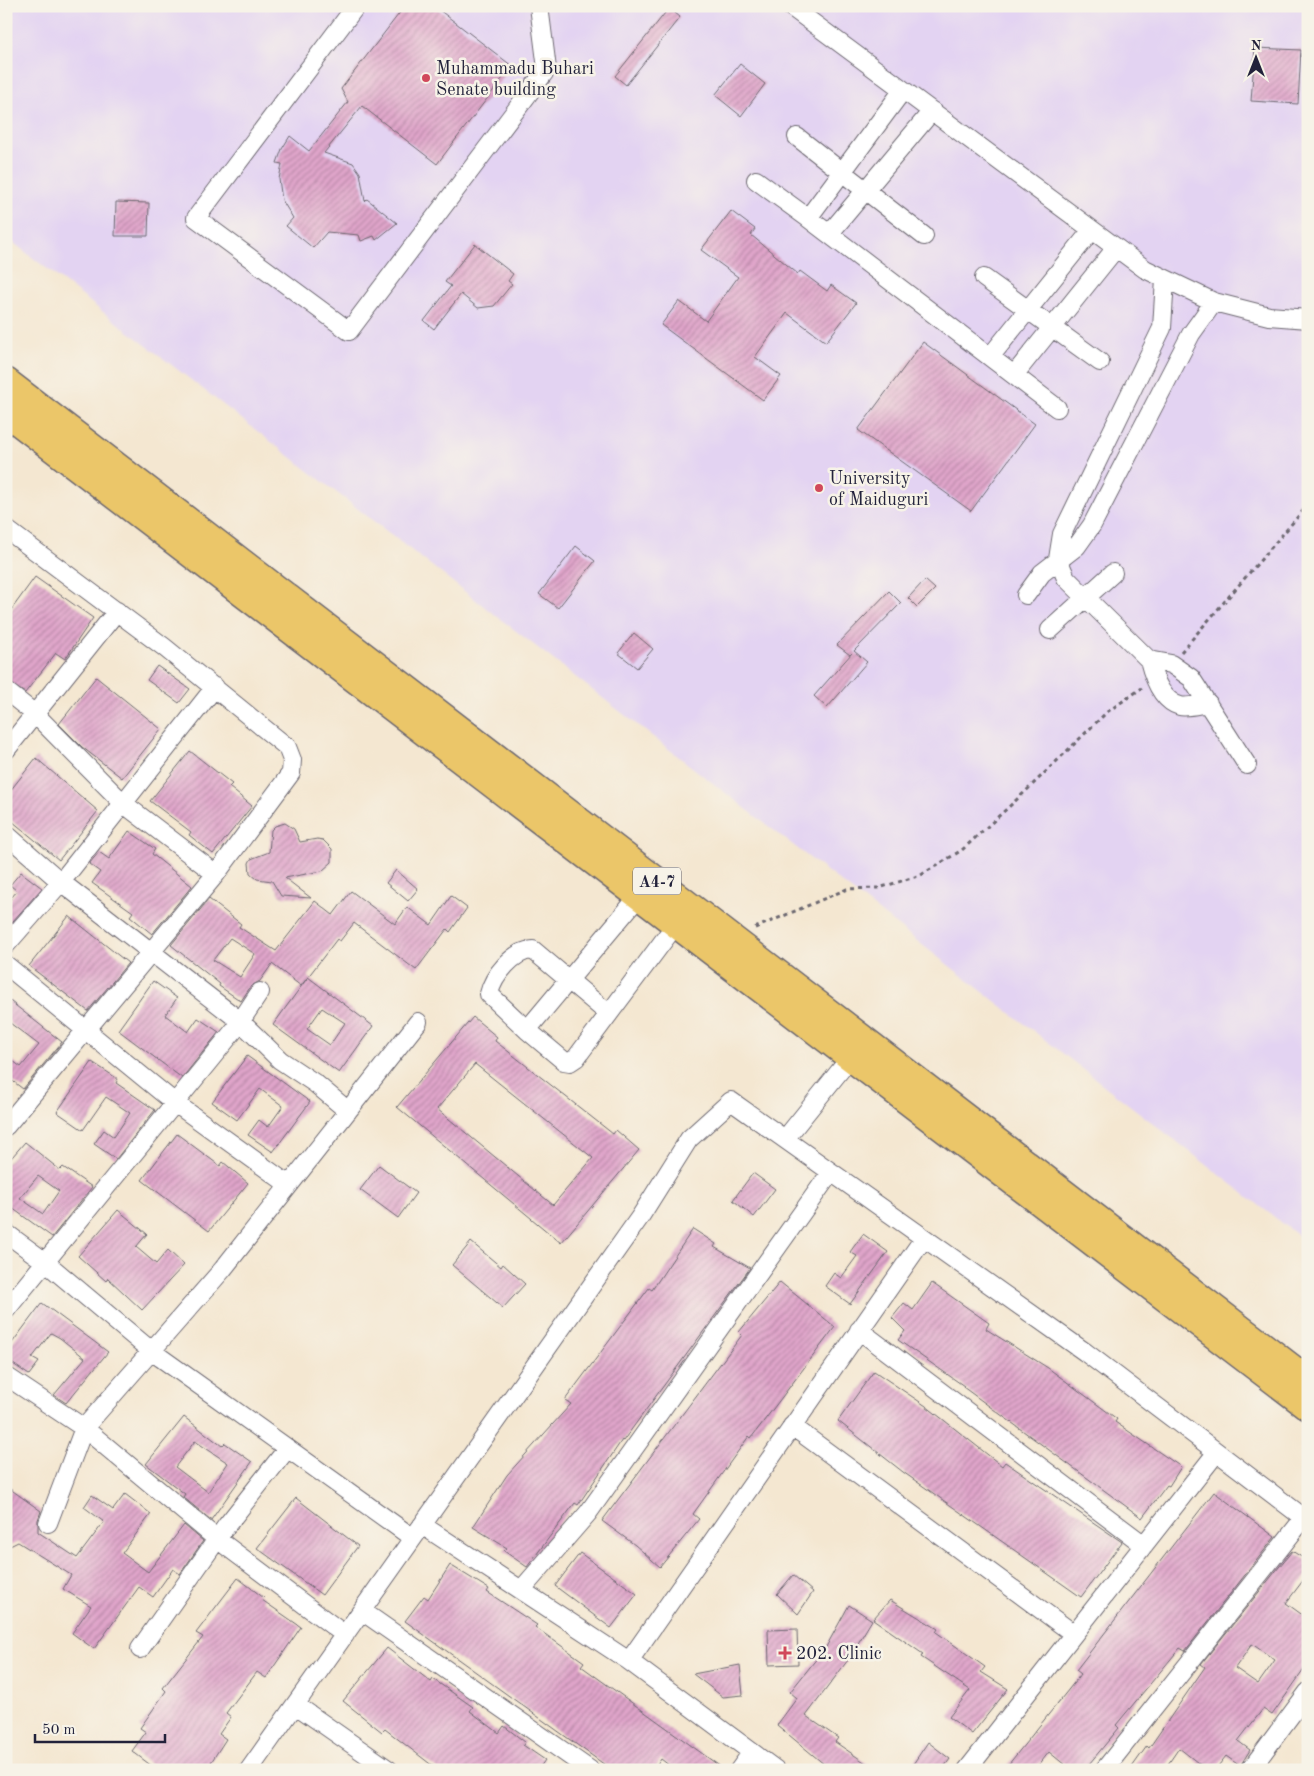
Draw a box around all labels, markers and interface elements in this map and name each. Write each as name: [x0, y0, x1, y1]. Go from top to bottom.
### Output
north arrow: [1232, 32, 1282, 82]
text: N: [1251, 39, 1262, 53]
place label: Muhammadu Buhari Senate building: [436, 60, 594, 99]
marker: Muhammadu Buhari Senate building: [420, 72, 432, 84]
place label: University of Maiduguri: [829, 470, 928, 509]
marker: University of Maiduguri: [813, 482, 825, 494]
road number: A4-7: [633, 868, 681, 894]
place label: 202. Clinic: [796, 1645, 882, 1663]
marker: 202. Clinic: [778, 1646, 792, 1660]
scale bar: [35, 1711, 165, 1743]
text: 50 m: [42, 1723, 76, 1738]

